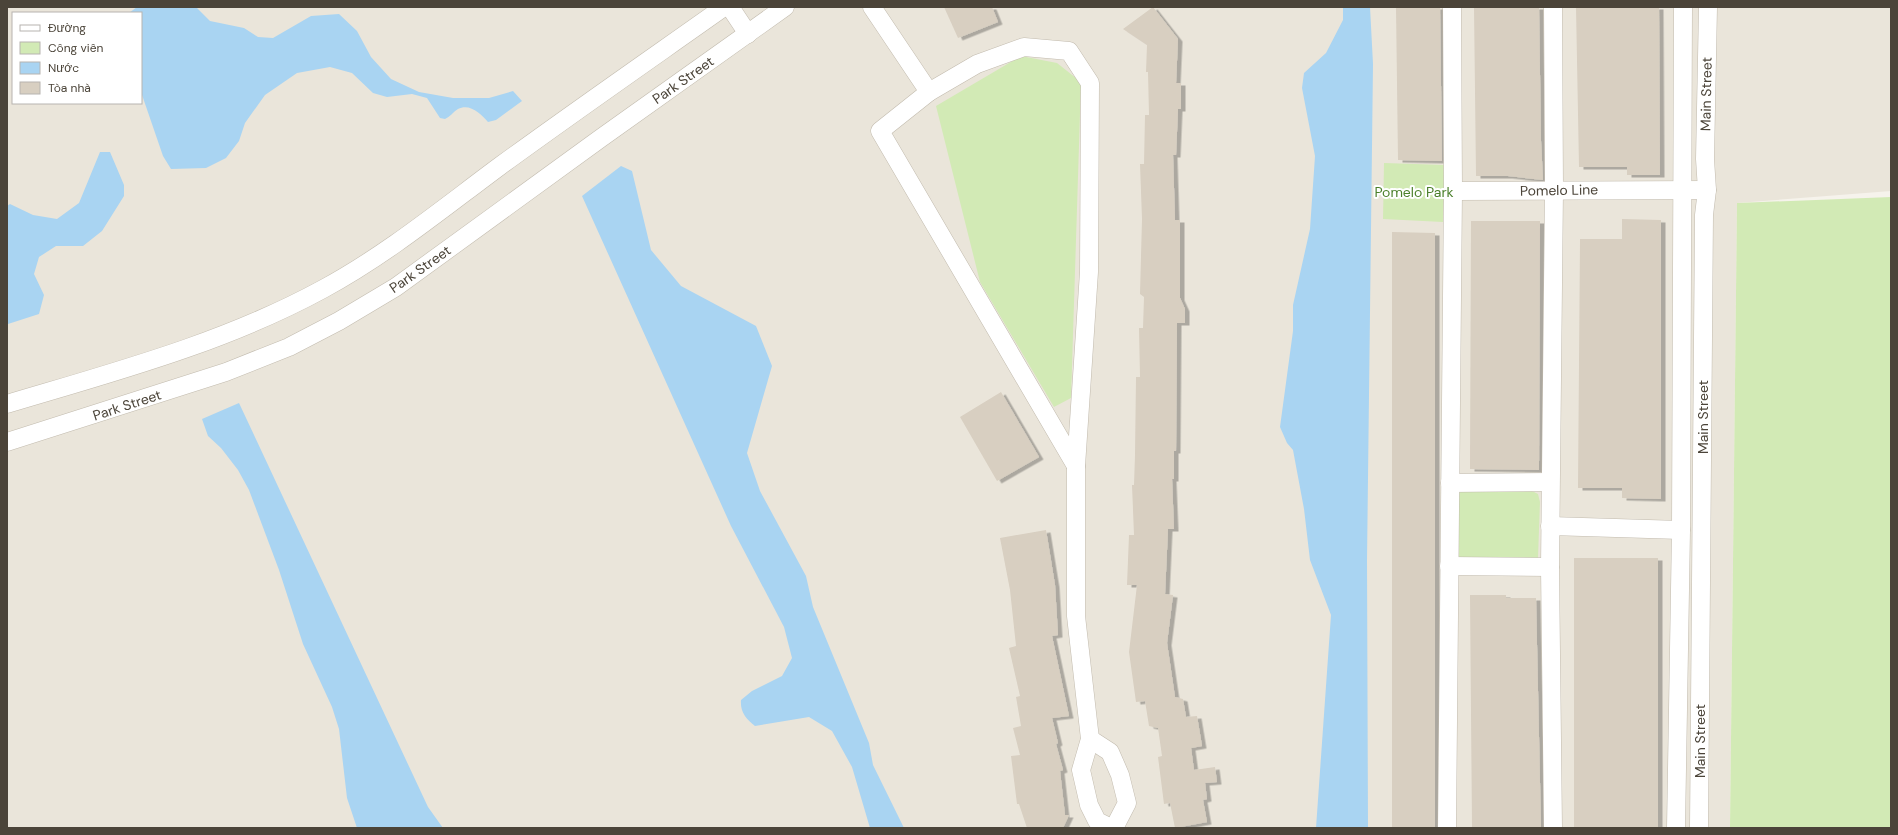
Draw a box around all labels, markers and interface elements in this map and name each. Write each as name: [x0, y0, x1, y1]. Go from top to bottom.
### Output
legend: [12, 12, 142, 104]
text: Đường: [48, 20, 86, 36]
text: Công viên: [48, 40, 104, 56]
street label: Park Street: [649, 52, 717, 108]
street label: Main Street: [1696, 57, 1716, 131]
text: Nước: [48, 60, 79, 76]
text: Tòa nhà: [48, 80, 91, 96]
street label: Pomelo Line: [1520, 180, 1598, 200]
park label: Pomelo Park: [1374, 183, 1454, 201]
street label: Park Street: [386, 241, 454, 297]
street label: Main Street: [1694, 380, 1712, 454]
street label: Park Street: [90, 385, 164, 425]
street label: Main Street: [1691, 704, 1709, 778]

